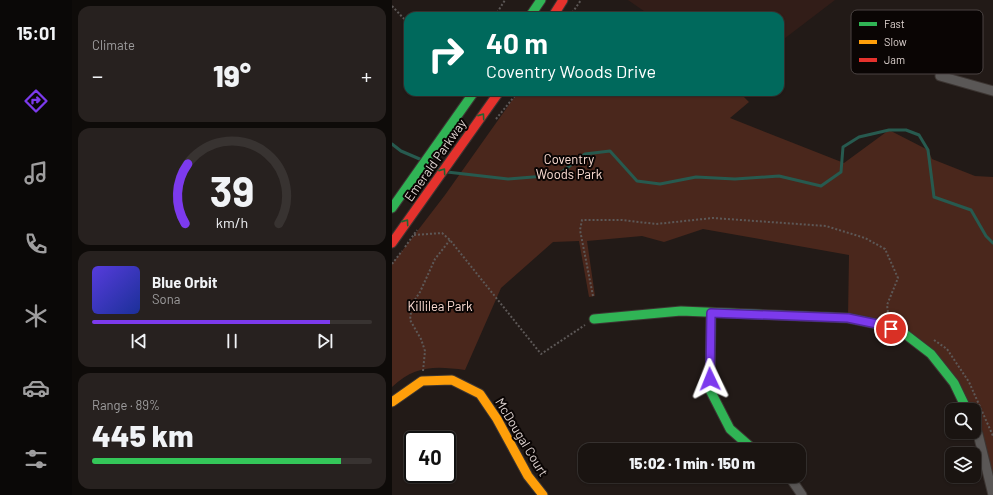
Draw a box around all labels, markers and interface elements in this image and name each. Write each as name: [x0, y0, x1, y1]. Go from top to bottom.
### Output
legend: [851, 10, 983, 74]
text: Fast: [884, 17, 905, 30]
text: 15:01: [16, 22, 56, 44]
text: 40 m: [486, 26, 548, 60]
icon: right: [420, 28, 472, 80]
text: Slow: [884, 35, 907, 48]
text: Climate: [92, 37, 135, 53]
text: Jam: [884, 53, 905, 66]
text: 19°: [213, 57, 251, 93]
text: Coventry Woods Drive: [486, 60, 656, 82]
text: −: [92, 62, 103, 88]
text: +: [361, 62, 372, 88]
icon: directions: [22, 87, 50, 115]
one-way arrow: [477, 114, 484, 121]
street label: Emerald Parkway: [401, 116, 469, 204]
park label: Coventry Woods Park: [536, 151, 603, 182]
icon: music: [22, 159, 50, 187]
text: 39: [210, 165, 254, 215]
one-way arrow: [438, 169, 445, 176]
text: km/h: [216, 214, 248, 231]
one-way arrow: [401, 220, 408, 227]
icon: phone: [22, 230, 50, 258]
text: Blue Orbit: [152, 273, 217, 291]
text: Sona: [152, 291, 180, 307]
park label: Killilea Park: [407, 298, 473, 314]
icon: climate: [22, 302, 50, 330]
pin: [874, 312, 908, 346]
icon: arrive: [880, 318, 902, 340]
icon: previous: [128, 330, 150, 352]
icon: pause: [221, 330, 243, 352]
icon: next: [314, 330, 336, 352]
position arrow: [689, 358, 731, 400]
icon: car: [22, 374, 50, 402]
street label: McDougal Court: [492, 395, 552, 479]
text: Range · 89%: [92, 397, 160, 413]
map controls: [945, 403, 981, 483]
button: search: [945, 403, 981, 439]
text: 445 km: [92, 417, 193, 453]
speed limit sign: 40: [404, 431, 456, 483]
icon: filters: [22, 445, 50, 473]
button: layers: [945, 447, 981, 483]
text: 15:02 · 1 min · 150 m: [629, 454, 755, 472]

